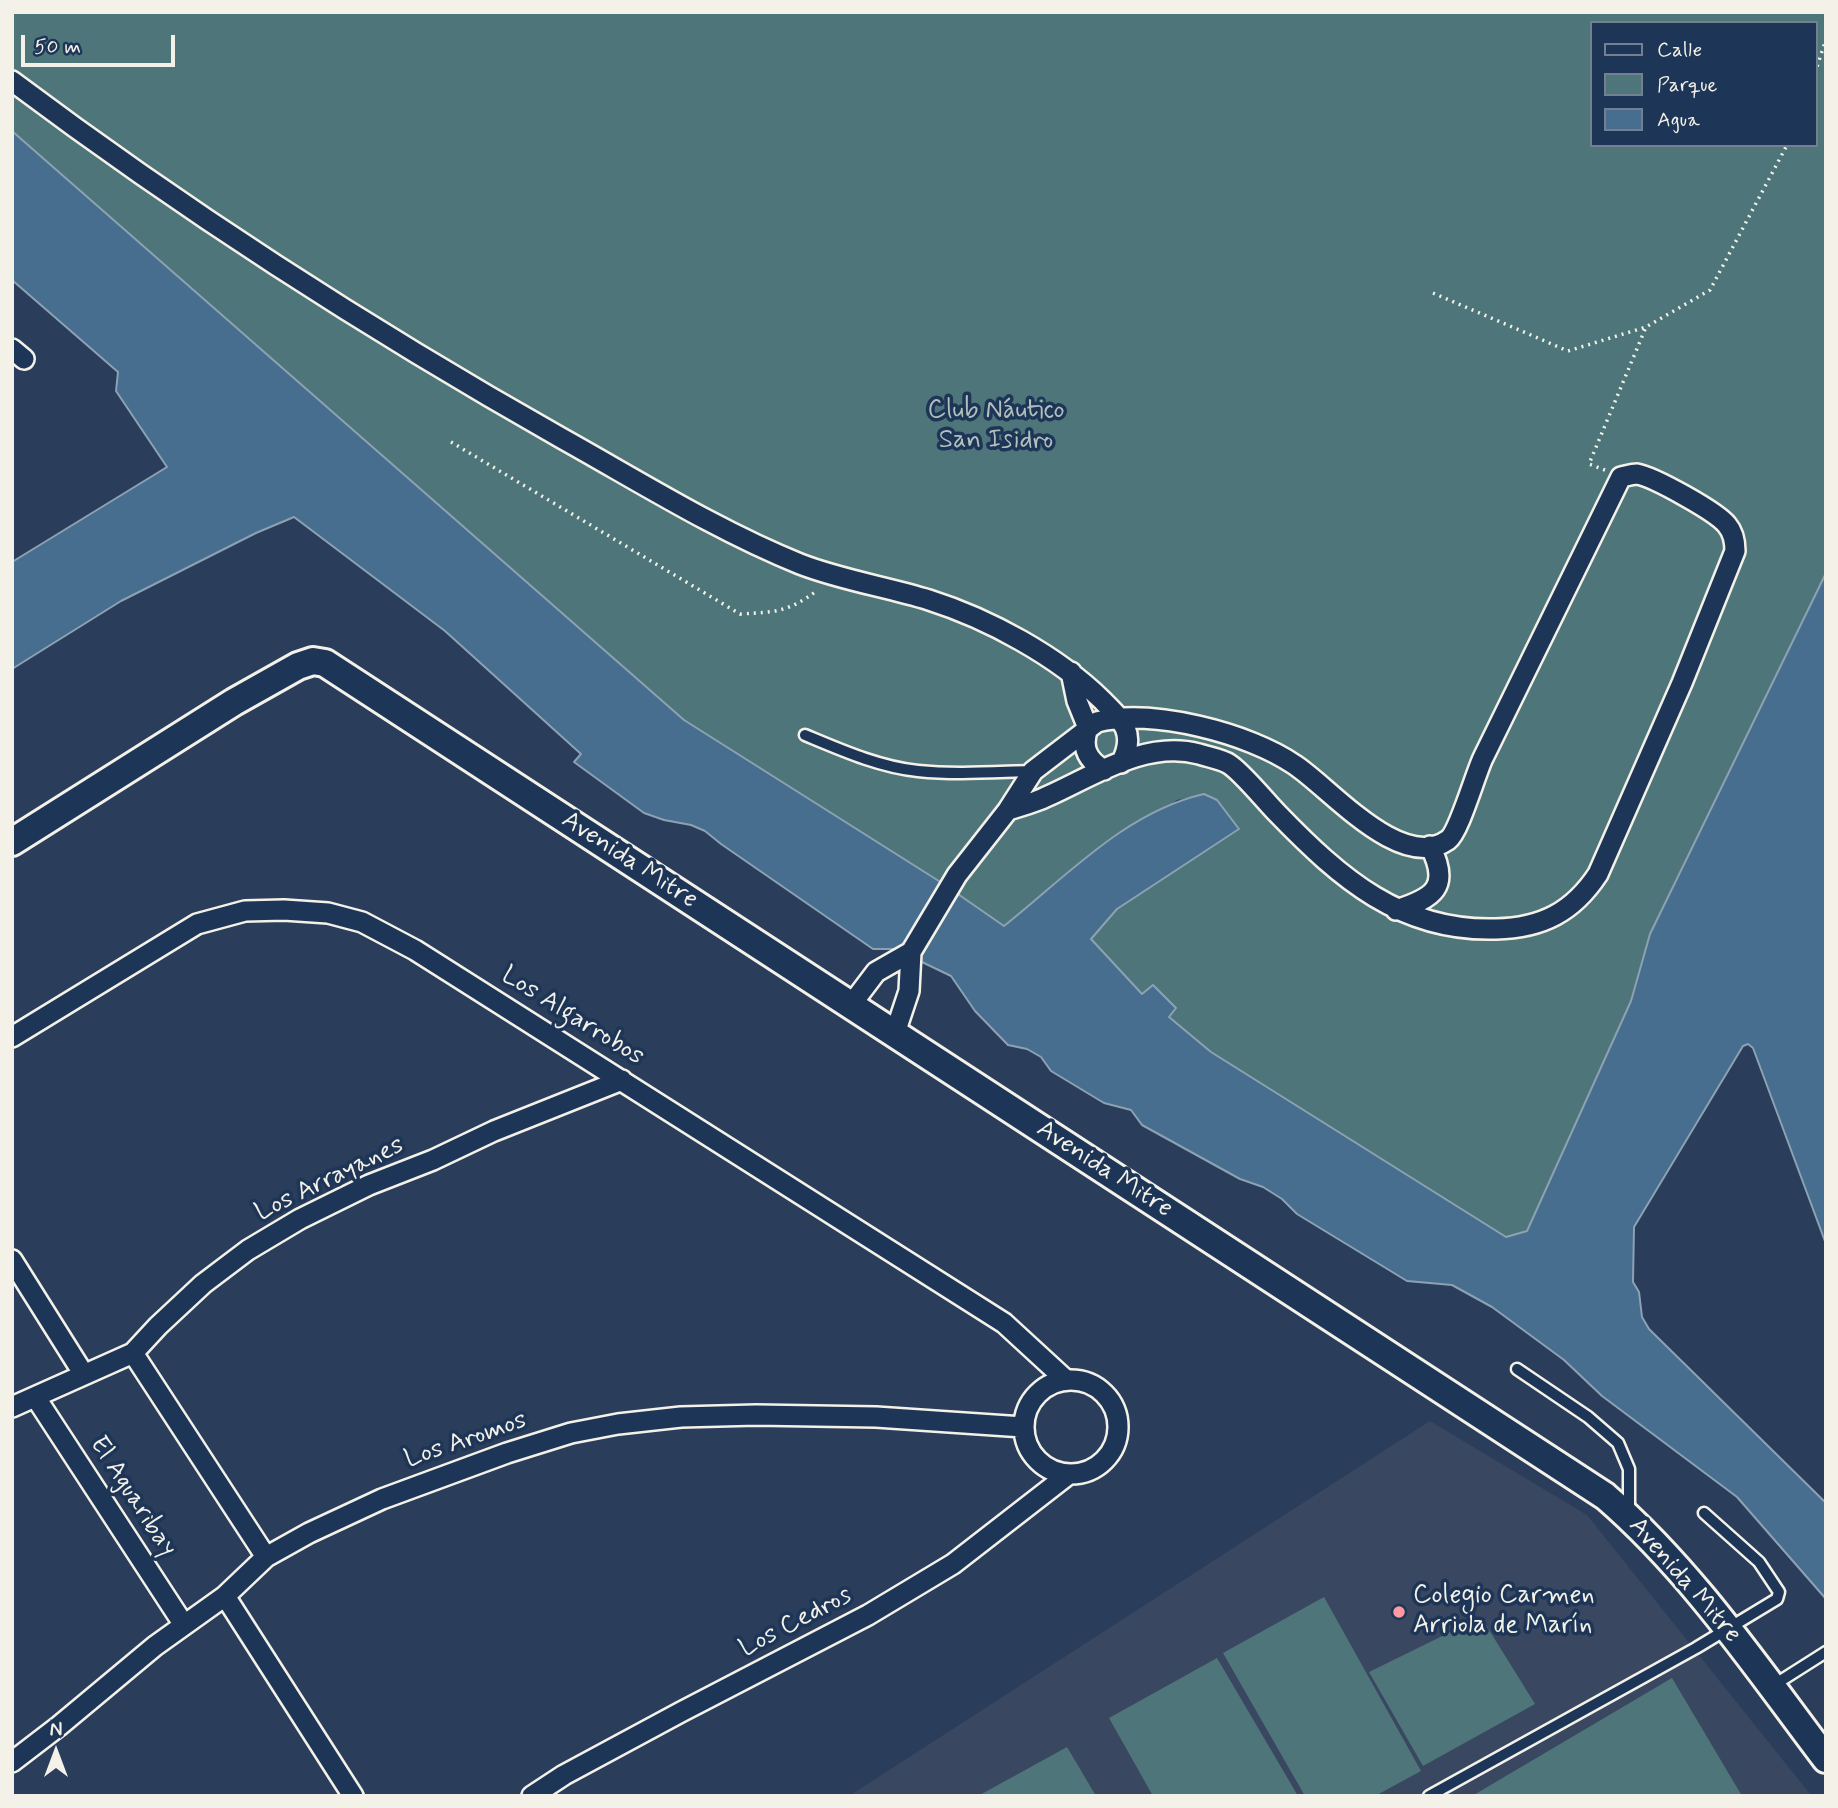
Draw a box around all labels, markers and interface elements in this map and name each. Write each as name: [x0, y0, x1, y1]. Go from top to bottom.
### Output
scale bar: [24, 21, 178, 65]
legend: [1590, 21, 1817, 147]
text: 50 m: [34, 33, 81, 61]
text: Calle: [1657, 36, 1702, 64]
text: Parque: [1657, 71, 1717, 99]
text: Agua: [1657, 106, 1700, 134]
park label: Club Náutico San Isidro: [927, 396, 1065, 458]
street label: Avenida Mitre: [555, 805, 703, 917]
street label: Los Algarrobos: [495, 961, 649, 1073]
street label: Avenida Mitre: [1030, 1114, 1178, 1226]
street label: Los Arrayanes: [251, 1131, 409, 1229]
street label: Los Aromos: [401, 1406, 531, 1476]
street label: El Aguaribay: [82, 1431, 182, 1563]
street label: Avenida Mitre: [1621, 1512, 1747, 1650]
street label: Los Cedros: [735, 1581, 857, 1665]
place label: Colegio Carmen Arriola de Marín: [1413, 1581, 1595, 1642]
marker: Colegio Carmen Arriola de Marín: [1391, 1604, 1407, 1620]
north arrow: [21, 1717, 91, 1787]
text: N: [50, 1718, 62, 1743]

